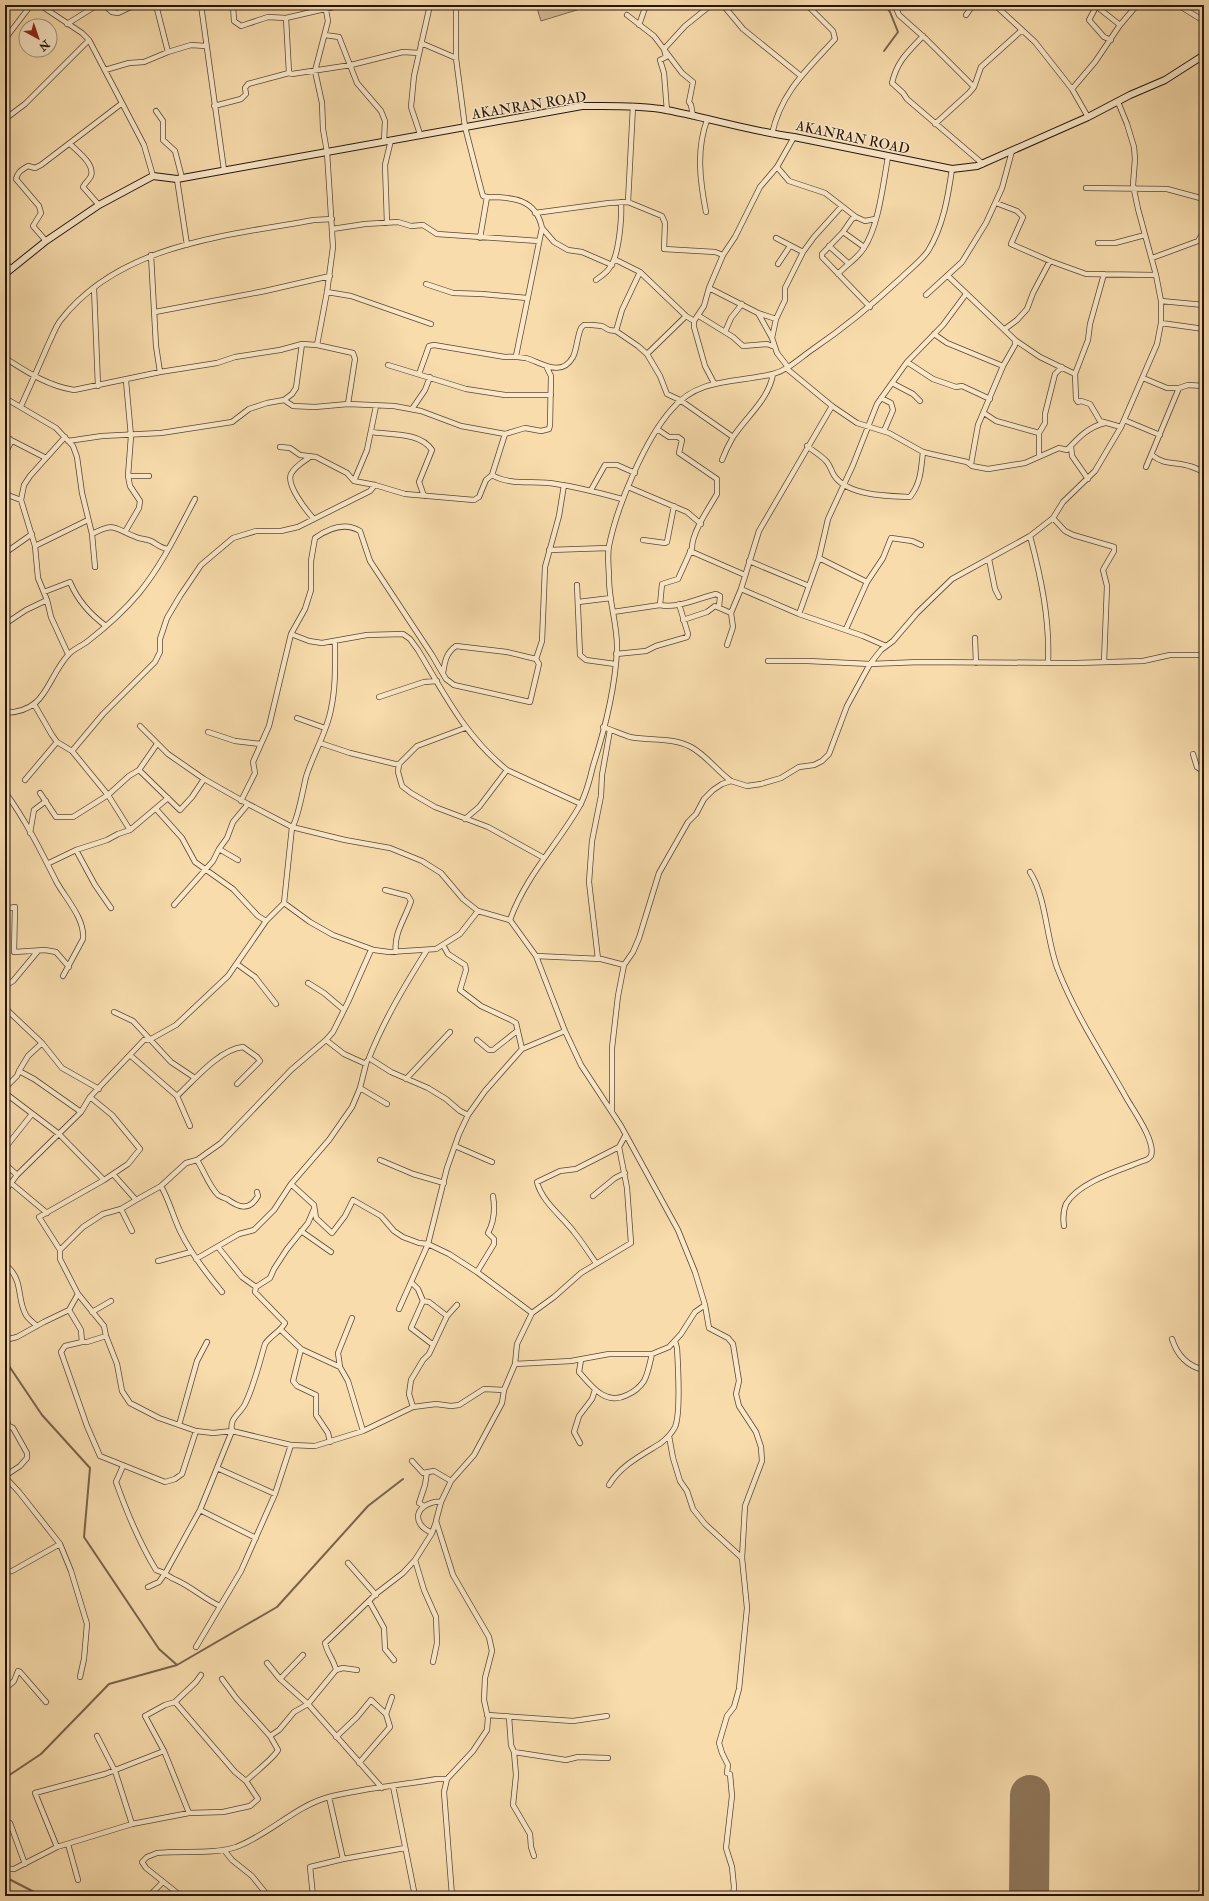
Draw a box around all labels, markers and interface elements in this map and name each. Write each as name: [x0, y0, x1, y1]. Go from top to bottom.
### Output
north arrow: [18, 18, 58, 58]
text: N: [35, 36, 53, 54]
street label: AKANRAN ROAD: [470, 88, 588, 123]
street label: AKANRAN ROAD: [794, 117, 911, 158]

